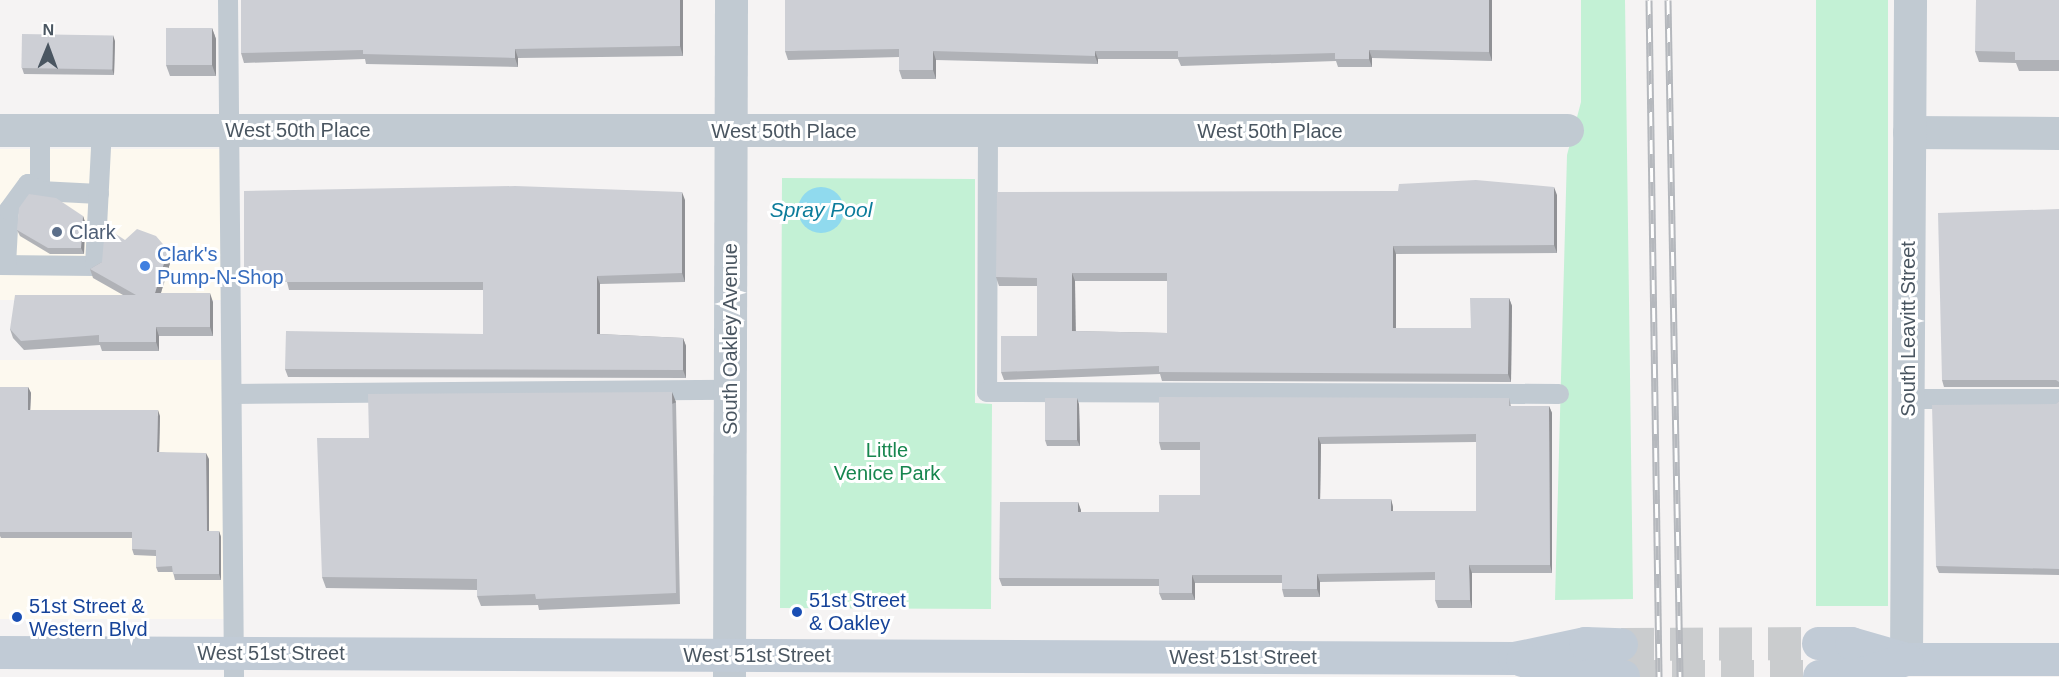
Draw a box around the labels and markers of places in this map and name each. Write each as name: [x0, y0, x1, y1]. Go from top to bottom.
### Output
place label: Clark: [69, 220, 116, 244]
marker: Clark: [50, 225, 64, 239]
place label: Clark's Pump-N-Shop: [157, 243, 284, 290]
marker: Clark's Pump-N-Shop: [138, 259, 152, 273]
place label: 51st Street & Oakley: [809, 588, 906, 635]
place label: 51st Street & Western Blvd: [29, 594, 148, 641]
marker: 51st Street & Oakley: [790, 605, 804, 619]
marker: 51st Street & Western Blvd: [10, 610, 24, 624]

